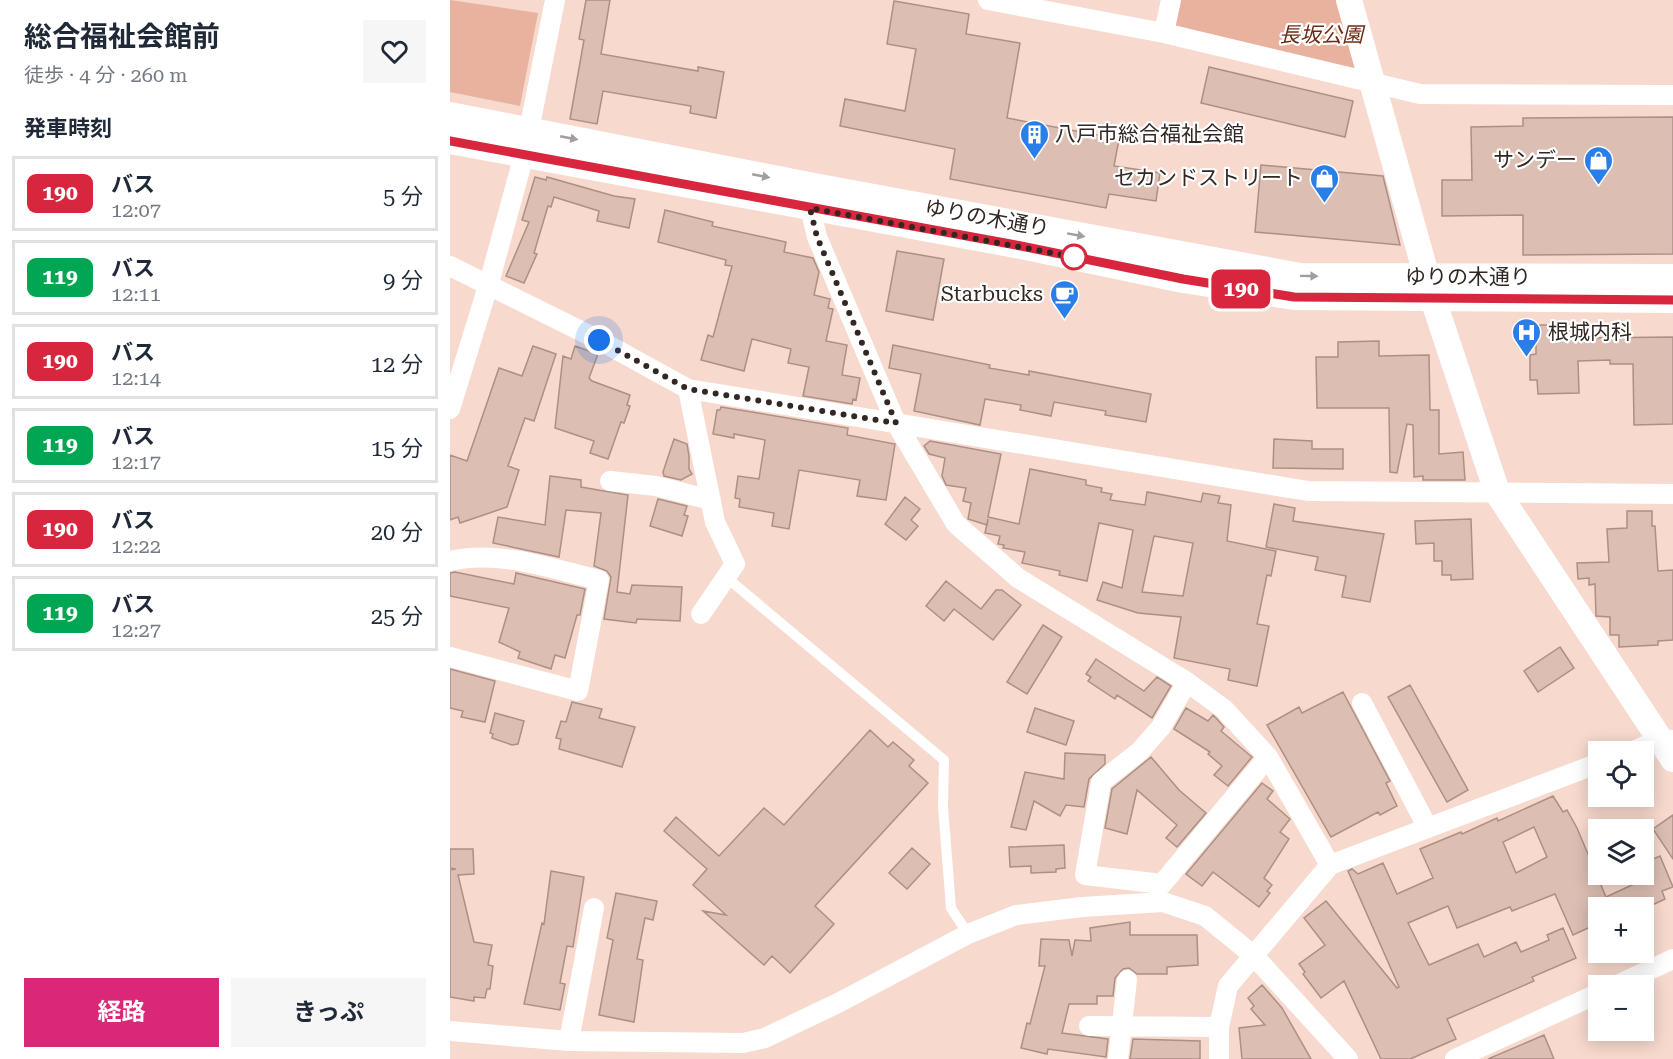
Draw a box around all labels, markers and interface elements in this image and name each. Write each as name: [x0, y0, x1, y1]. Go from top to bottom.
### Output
text: 総合福祉会館前: [24, 20, 220, 53]
button: heart: [363, 20, 426, 83]
park label: 長坂公園: [1279, 23, 1366, 47]
text: 徒歩 · 4 分 · 260 m: [24, 63, 188, 87]
text: 発車時刻: [24, 116, 112, 141]
building icon: 八戸市総合福祉会館: [1018, 118, 1050, 160]
place label: 八戸市総合福祉会館: [1055, 122, 1244, 146]
one-way arrow: [560, 134, 579, 143]
shop icon: サンデー: [1582, 144, 1614, 186]
place label: サンデー: [1493, 148, 1577, 172]
shop icon: セカンドストリート: [1308, 162, 1340, 204]
place label: セカンドストリート: [1114, 166, 1303, 190]
text: バス: [111, 172, 155, 197]
one-way arrow: [751, 172, 770, 181]
text: 190: [42, 181, 78, 205]
text: 5 分: [383, 184, 423, 209]
street label: ゆりの木通り: [923, 195, 1051, 241]
text: 12:07: [111, 198, 161, 222]
one-way arrow: [1067, 230, 1086, 239]
unlabelled marker: [1061, 244, 1087, 270]
text: バス: [111, 256, 155, 281]
text: 119: [42, 265, 78, 289]
street label: ゆりの木通り: [1405, 265, 1531, 289]
text: 9 分: [383, 268, 423, 293]
line badge: 190: [1206, 270, 1276, 308]
one-way arrow: [1300, 271, 1319, 280]
text: 190: [1223, 277, 1259, 301]
cafe icon: Starbucks: [1048, 278, 1080, 320]
text: 12:11: [111, 282, 161, 306]
place label: Starbucks: [941, 282, 1043, 306]
hospital icon: 根城内科: [1511, 316, 1543, 358]
place label: 根城内科: [1548, 320, 1632, 344]
your location: [584, 325, 614, 355]
text: バス: [111, 340, 155, 365]
text: 190: [42, 349, 78, 373]
text: 12 分: [371, 352, 423, 377]
text: 12:14: [111, 366, 161, 390]
text: バス: [111, 424, 155, 449]
text: 119: [42, 433, 78, 457]
text: 15 分: [371, 436, 423, 461]
text: 12:17: [111, 450, 161, 474]
text: バス: [111, 508, 155, 533]
text: 190: [42, 517, 78, 541]
text: 20 分: [371, 520, 423, 545]
text: 12:22: [111, 534, 161, 558]
text: バス: [111, 592, 155, 617]
text: 119: [42, 601, 78, 625]
text: 25 分: [371, 604, 423, 629]
text: 12:27: [111, 618, 161, 642]
map controls: [1588, 741, 1654, 1041]
button: locate: [1588, 741, 1654, 807]
button: layers: [1588, 819, 1654, 885]
button: +: [1588, 897, 1654, 963]
button: −: [1588, 975, 1654, 1041]
button: 経路: [24, 978, 219, 1047]
button: きっぷ: [231, 978, 426, 1047]

